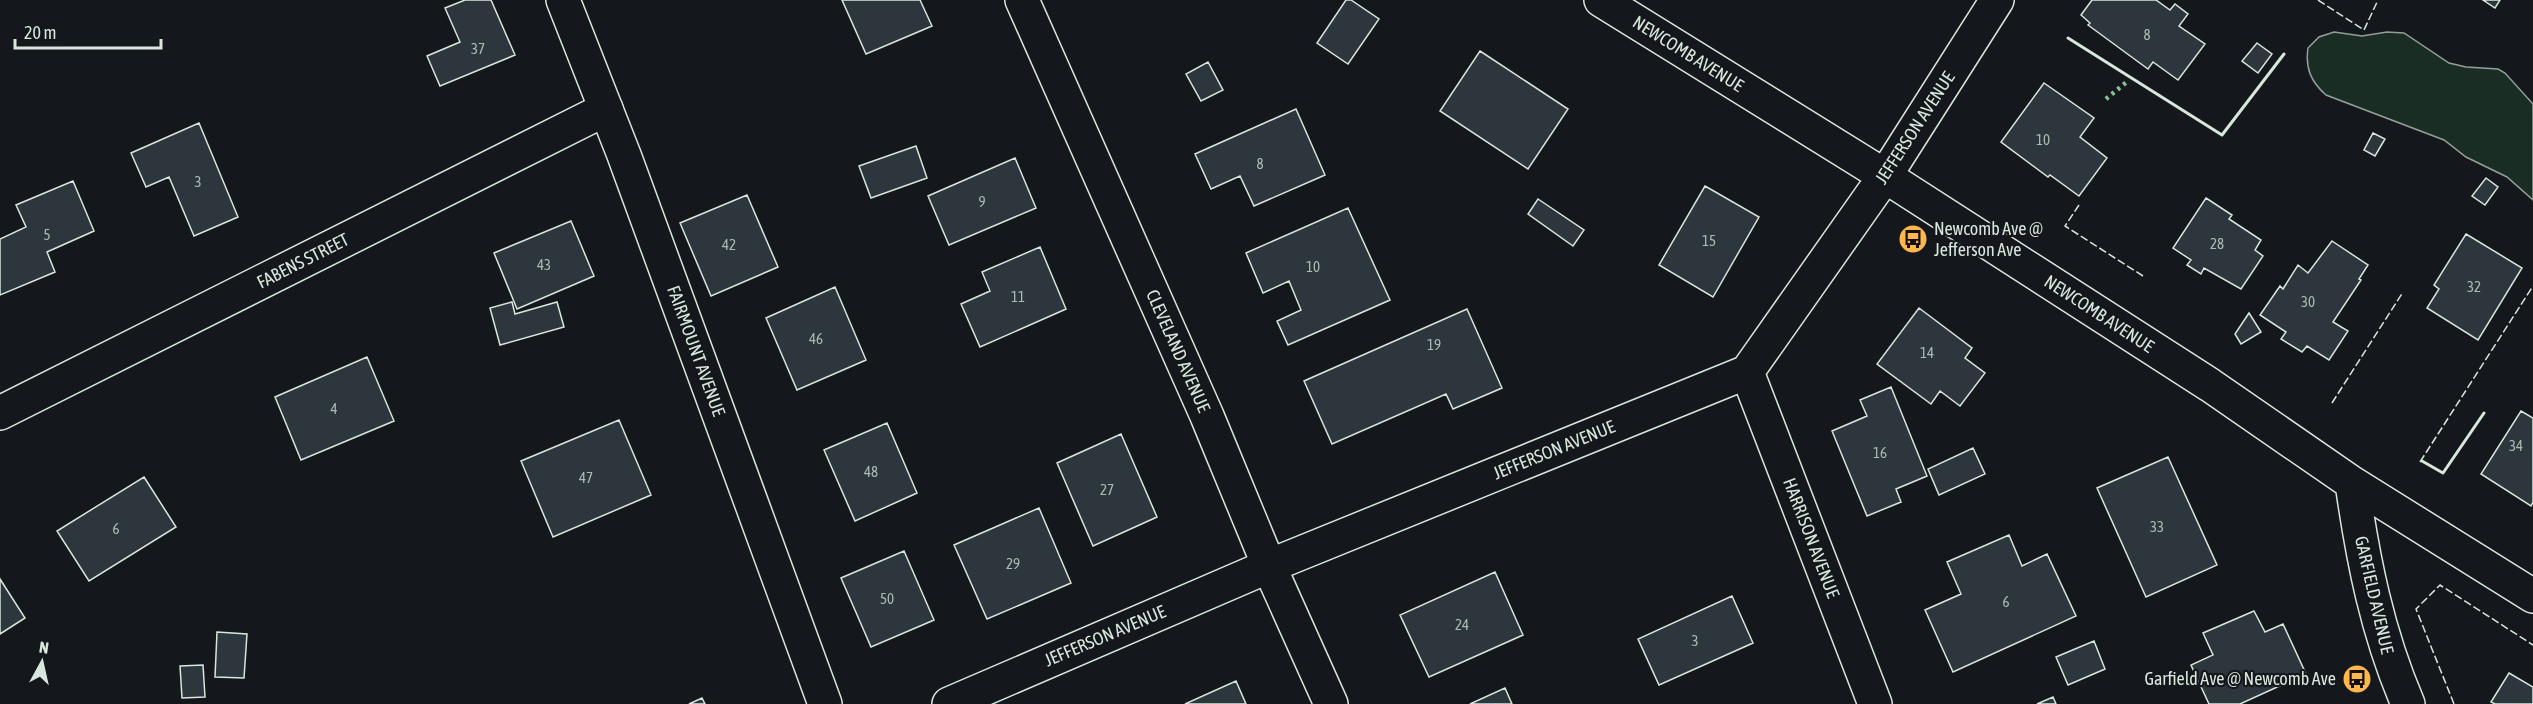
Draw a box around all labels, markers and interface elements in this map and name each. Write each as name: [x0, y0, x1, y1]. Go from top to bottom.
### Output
street label: NEWCOMB AVENUE: [1629, 11, 1748, 96]
scale bar: [15, 12, 160, 50]
text: 20 m: [24, 22, 56, 43]
house number: 8: [2143, 26, 2151, 43]
house number: 37: [471, 40, 485, 57]
street label: JEFFERSON AVENUE: [1870, 67, 1959, 188]
house number: 10: [2036, 131, 2050, 148]
house number: 8: [1256, 155, 1264, 172]
house number: 3: [194, 173, 202, 190]
house number: 9: [978, 193, 986, 210]
place label: Newcomb Ave @ Jefferson Ave: [1934, 218, 2043, 260]
bus stop icon: Newcomb Ave @ Jefferson Ave: [1897, 223, 1929, 255]
house number: 5: [43, 226, 51, 243]
street label: FABENS STREET: [253, 228, 352, 293]
house number: 15: [1702, 232, 1716, 249]
house number: 28: [2210, 235, 2224, 252]
house number: 42: [722, 236, 736, 253]
house number: 43: [537, 256, 551, 273]
house number: 10: [1306, 258, 1320, 275]
street label: NEWCOMB AVENUE: [2041, 270, 2158, 357]
house number: 32: [2467, 278, 2481, 295]
street label: FAIRMOUNT AVENUE: [663, 283, 730, 419]
street label: CLEVELAND AVENUE: [1142, 286, 1215, 416]
house number: 11: [1011, 288, 1025, 305]
house number: 30: [2301, 293, 2315, 310]
house number: 46: [809, 330, 823, 347]
house number: 19: [1427, 336, 1441, 353]
house number: 14: [1920, 344, 1934, 361]
house number: 4: [330, 400, 338, 417]
street label: JEFFERSON AVENUE: [1490, 415, 1618, 484]
house number: 34: [2509, 437, 2523, 454]
house number: 16: [1873, 444, 1887, 461]
house number: 48: [864, 463, 878, 480]
house number: 47: [579, 469, 593, 486]
street label: HARRISON AVENUE: [1779, 475, 1844, 601]
house number: 27: [1100, 481, 1114, 498]
house number: 33: [2150, 518, 2164, 535]
house number: 6: [112, 520, 120, 537]
street label: GARFIELD AVENUE: [2351, 534, 2398, 656]
house number: 29: [1006, 555, 1020, 572]
house number: 50: [880, 590, 894, 607]
house number: 6: [2002, 593, 2010, 610]
street label: JEFFERSON AVENUE: [1041, 600, 1169, 671]
house number: 24: [1455, 616, 1469, 633]
north arrow: [12, 632, 72, 692]
house number: 3: [1691, 632, 1699, 649]
text: N: [38, 638, 50, 657]
bus stop icon: Garfield Ave @ Newcomb Ave: [2341, 663, 2373, 695]
place label: Garfield Ave @ Newcomb Ave: [2144, 668, 2336, 689]

